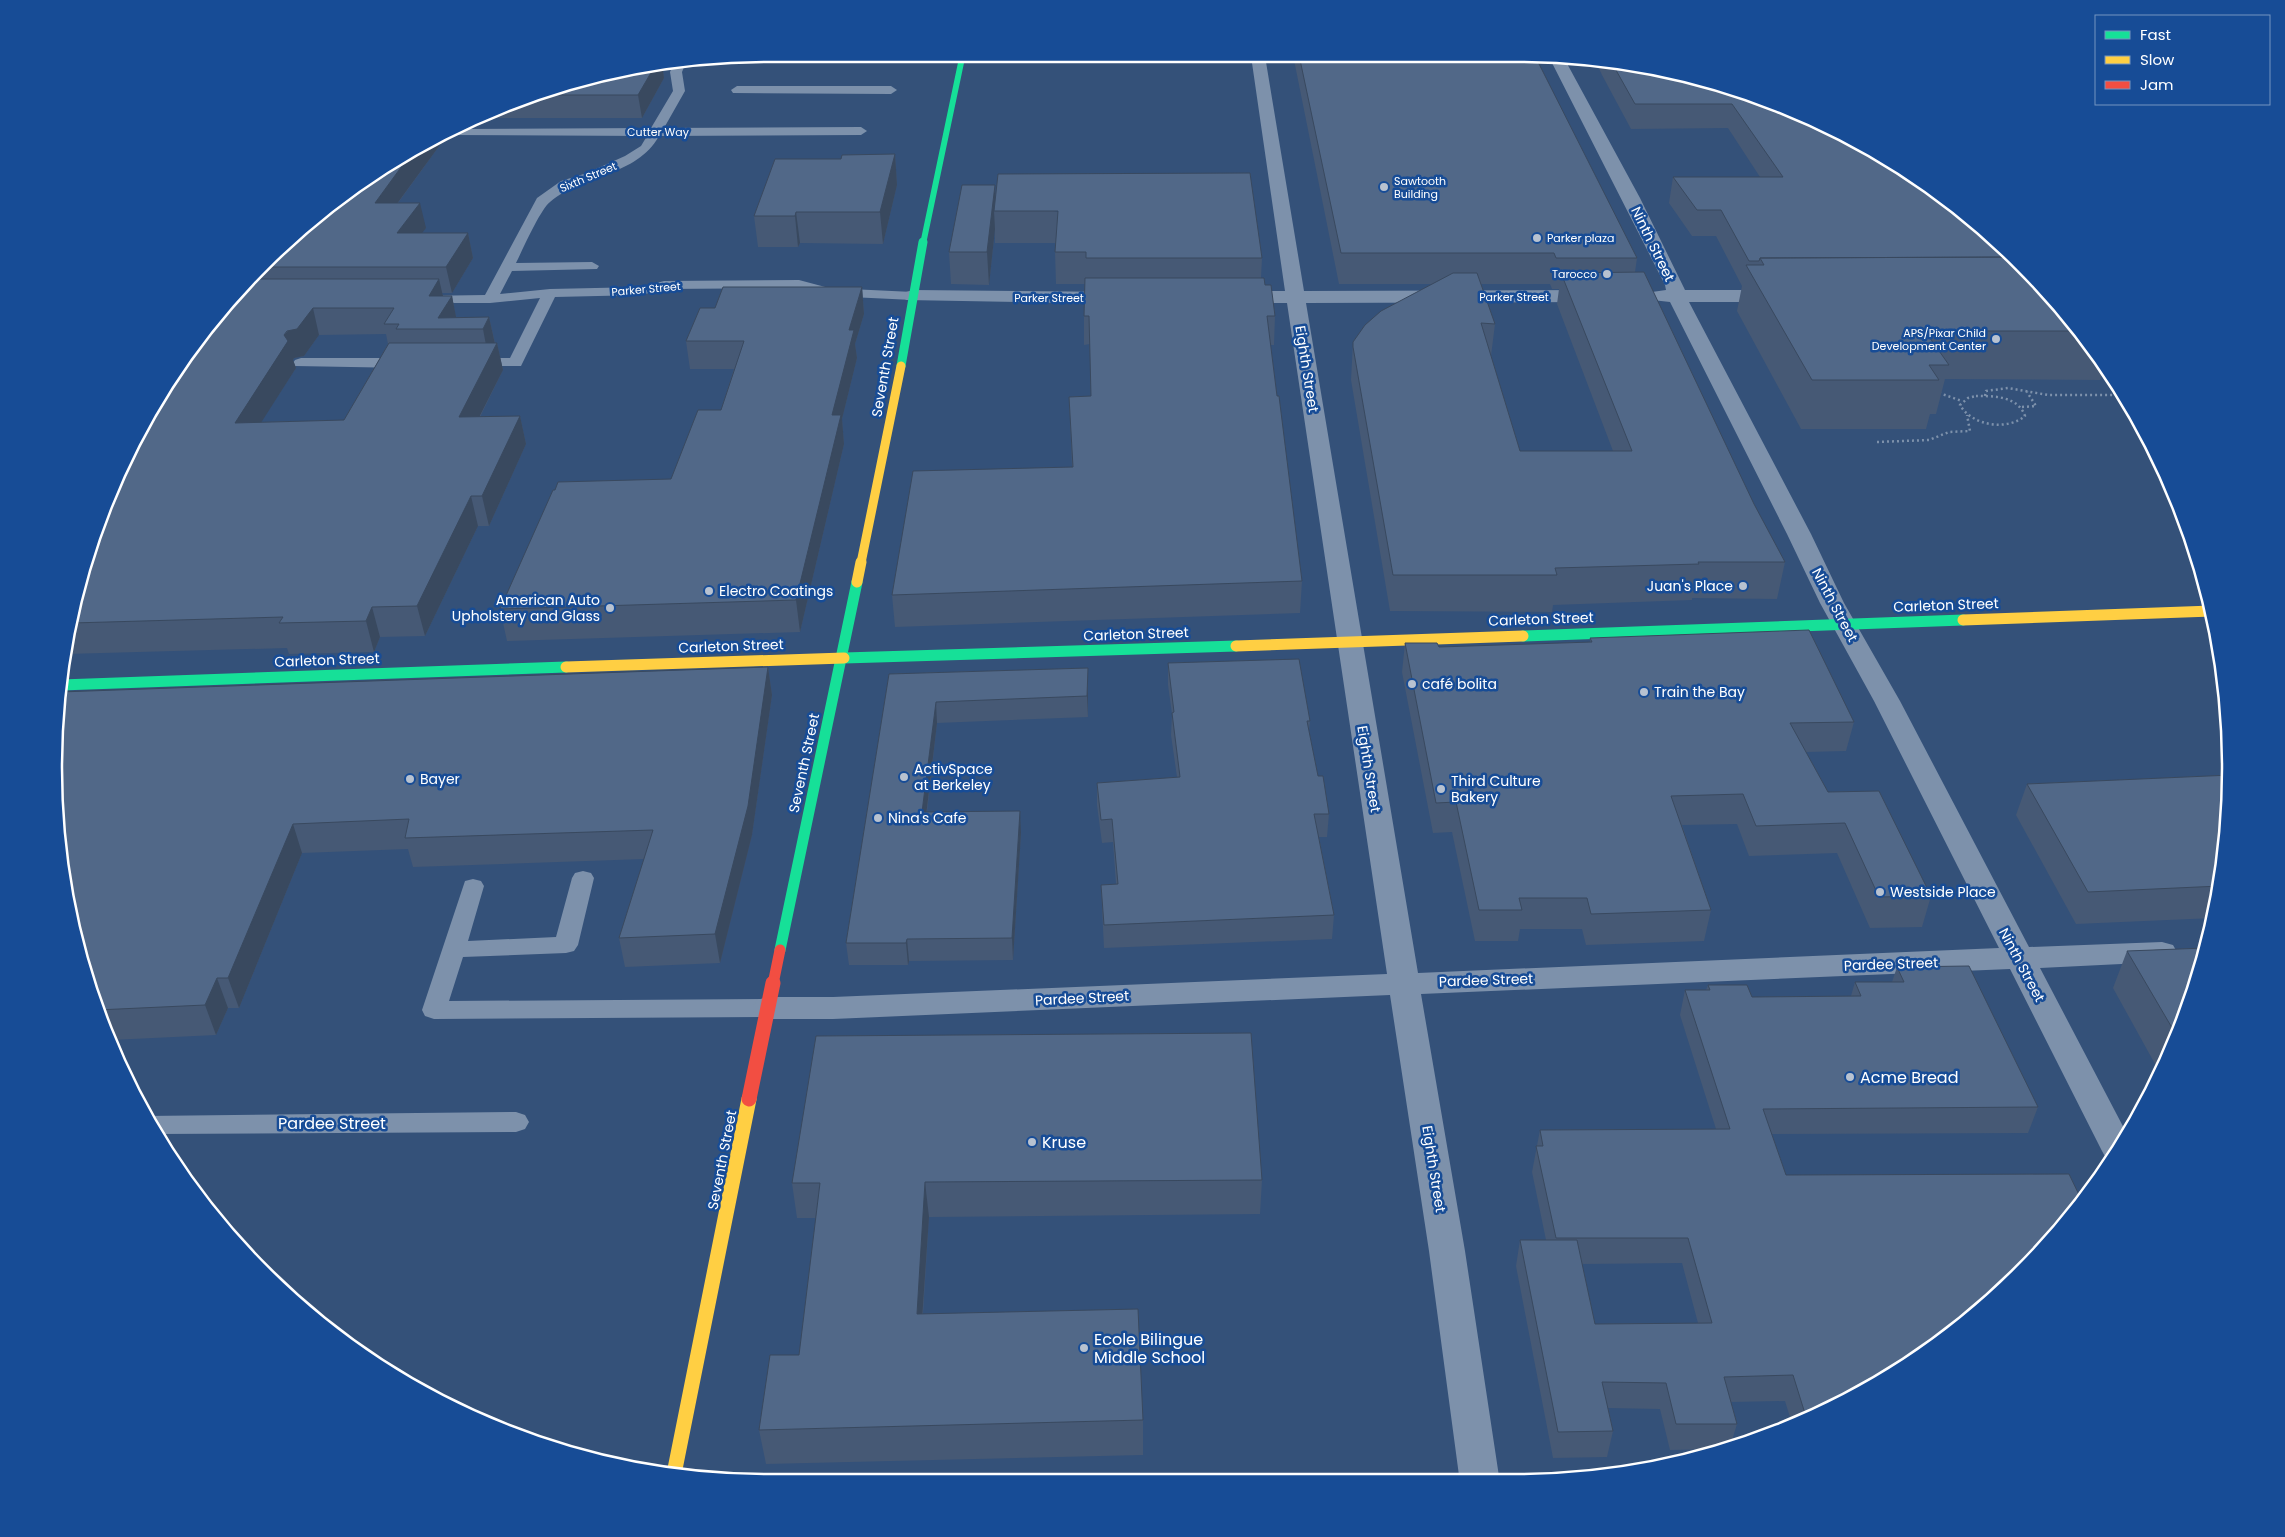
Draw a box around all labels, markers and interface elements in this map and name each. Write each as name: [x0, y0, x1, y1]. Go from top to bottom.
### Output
legend: [2095, 15, 2270, 105]
text: Fast: [2140, 24, 2171, 45]
text: Slow: [2140, 49, 2175, 70]
text: Jam: [2140, 74, 2174, 95]
street label: Cutter Way: [627, 124, 690, 140]
street label: Sixth Street: [557, 158, 619, 196]
place label: Sawtooth Building: [1394, 173, 1446, 202]
marker: Sawtooth Building: [1378, 181, 1390, 193]
street label: Ninth Street: [1626, 203, 1680, 285]
place label: Parker plaza: [1547, 230, 1614, 246]
marker: Parker plaza: [1531, 232, 1543, 244]
place label: Tarocco: [1552, 266, 1597, 282]
marker: Tarocco: [1601, 268, 1613, 280]
street label: Parker Street: [611, 278, 681, 300]
street label: Parker Street: [1479, 289, 1549, 305]
street label: Parker Street: [1014, 290, 1084, 306]
street label: Seventh Street: [866, 315, 904, 419]
street label: Eighth Street: [1290, 324, 1324, 414]
place label: APS/Pixar Child Development Center: [1872, 325, 1986, 354]
marker: APS/Pixar Child Development Center: [1990, 333, 2002, 345]
street label: Ninth Street: [1807, 565, 1863, 645]
place label: Juan's Place: [1647, 576, 1733, 596]
marker: Juan's Place: [1737, 580, 1749, 592]
place label: Electro Coatings: [719, 581, 833, 601]
marker: Electro Coatings: [703, 585, 715, 597]
place label: American Auto Upholstery and Glass: [452, 590, 600, 626]
street label: Carleton Street: [1893, 593, 1999, 617]
marker: American Auto Upholstery and Glass: [604, 602, 616, 614]
street label: Carleton Street: [1488, 607, 1594, 631]
street label: Carleton Street: [1083, 622, 1189, 646]
street label: Carleton Street: [678, 634, 784, 658]
street label: Carleton Street: [274, 648, 380, 672]
place label: café bolita: [1422, 674, 1497, 694]
marker: café bolita: [1406, 678, 1418, 690]
place label: Train the Bay: [1654, 682, 1745, 702]
marker: Train the Bay: [1638, 686, 1650, 698]
street label: Seventh Street: [784, 711, 824, 815]
street label: Eighth Street: [1352, 724, 1386, 814]
place label: ActivSpace at Berkeley: [914, 759, 993, 795]
place label: Bayer: [420, 769, 460, 789]
marker: ActivSpace at Berkeley: [898, 771, 910, 783]
place label: Third Culture Bakery: [1451, 771, 1541, 807]
marker: Bayer: [404, 773, 416, 785]
marker: Third Culture Bakery: [1435, 783, 1447, 795]
place label: Nina's Cafe: [888, 808, 967, 828]
marker: Nina's Cafe: [872, 812, 884, 824]
place label: Westside Place: [1890, 882, 1996, 902]
marker: Westside Place: [1874, 886, 1886, 898]
street label: Ninth Street: [1994, 925, 2050, 1005]
street label: Pardee Street: [1844, 952, 1938, 976]
street label: Pardee Street: [1439, 968, 1533, 992]
street label: Pardee Street: [1034, 986, 1130, 1010]
place label: Acme Bread: [1860, 1066, 1959, 1089]
marker: Acme Bread: [1844, 1071, 1856, 1083]
street label: Seventh Street: [703, 1108, 741, 1212]
street label: Pardee Street: [278, 1112, 386, 1135]
street label: Eighth Street: [1417, 1124, 1451, 1214]
place label: Kruse: [1042, 1131, 1086, 1154]
marker: Kruse: [1026, 1136, 1038, 1148]
place label: Ecole Bilingue Middle School: [1094, 1328, 1205, 1369]
marker: Ecole Bilingue Middle School: [1078, 1342, 1090, 1354]

